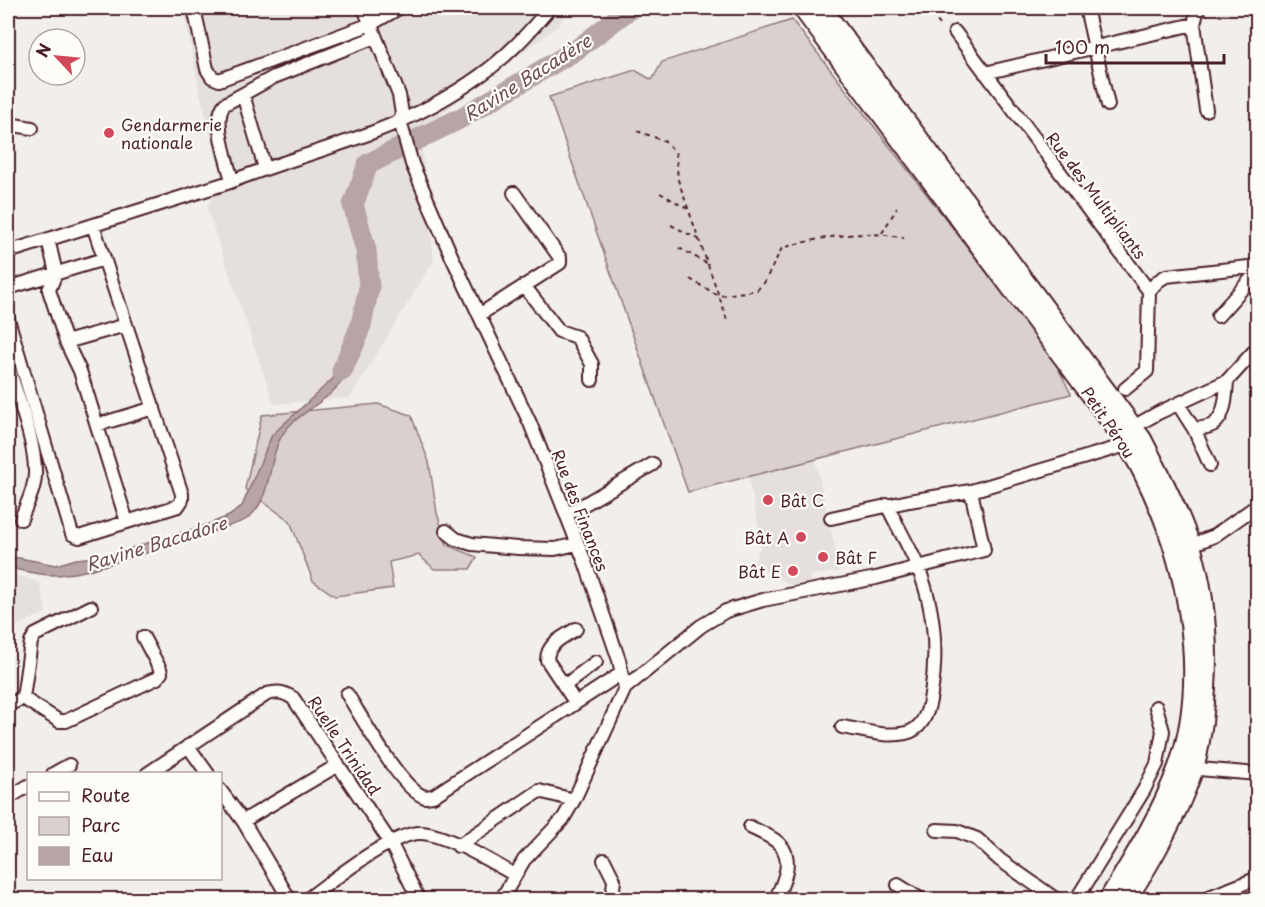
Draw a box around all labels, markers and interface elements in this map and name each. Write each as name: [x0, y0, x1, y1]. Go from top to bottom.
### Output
water label: Ravine Bacadère: [458, 26, 597, 127]
north arrow: [27, 27, 87, 87]
scale bar: [1046, 27, 1224, 65]
text: 100 m: [1055, 33, 1110, 60]
text: N: [29, 39, 56, 61]
place label: Gendarmerie nationale: [121, 112, 222, 154]
marker: Gendarmerie nationale: [102, 126, 116, 140]
street label: Rue des Multipliants: [1041, 127, 1153, 263]
street label: Petit Pérou: [1076, 381, 1142, 463]
street label: Rue des Finances: [547, 446, 615, 574]
place label: Bât C: [780, 488, 824, 512]
marker: Bât C: [761, 493, 775, 507]
water label: Ravine Bacadore: [82, 508, 231, 577]
place label: Bât A: [744, 525, 789, 549]
marker: Bât A: [794, 530, 808, 544]
place label: Bât F: [835, 545, 878, 569]
marker: Bât F: [816, 550, 830, 564]
place label: Bât E: [738, 559, 781, 583]
marker: Bât E: [786, 564, 800, 578]
street label: Ruelle Trinidad: [303, 690, 387, 800]
legend: [27, 772, 222, 880]
text: Route: [81, 781, 131, 808]
text: Parc: [81, 811, 120, 838]
text: Eau: [81, 841, 113, 868]

